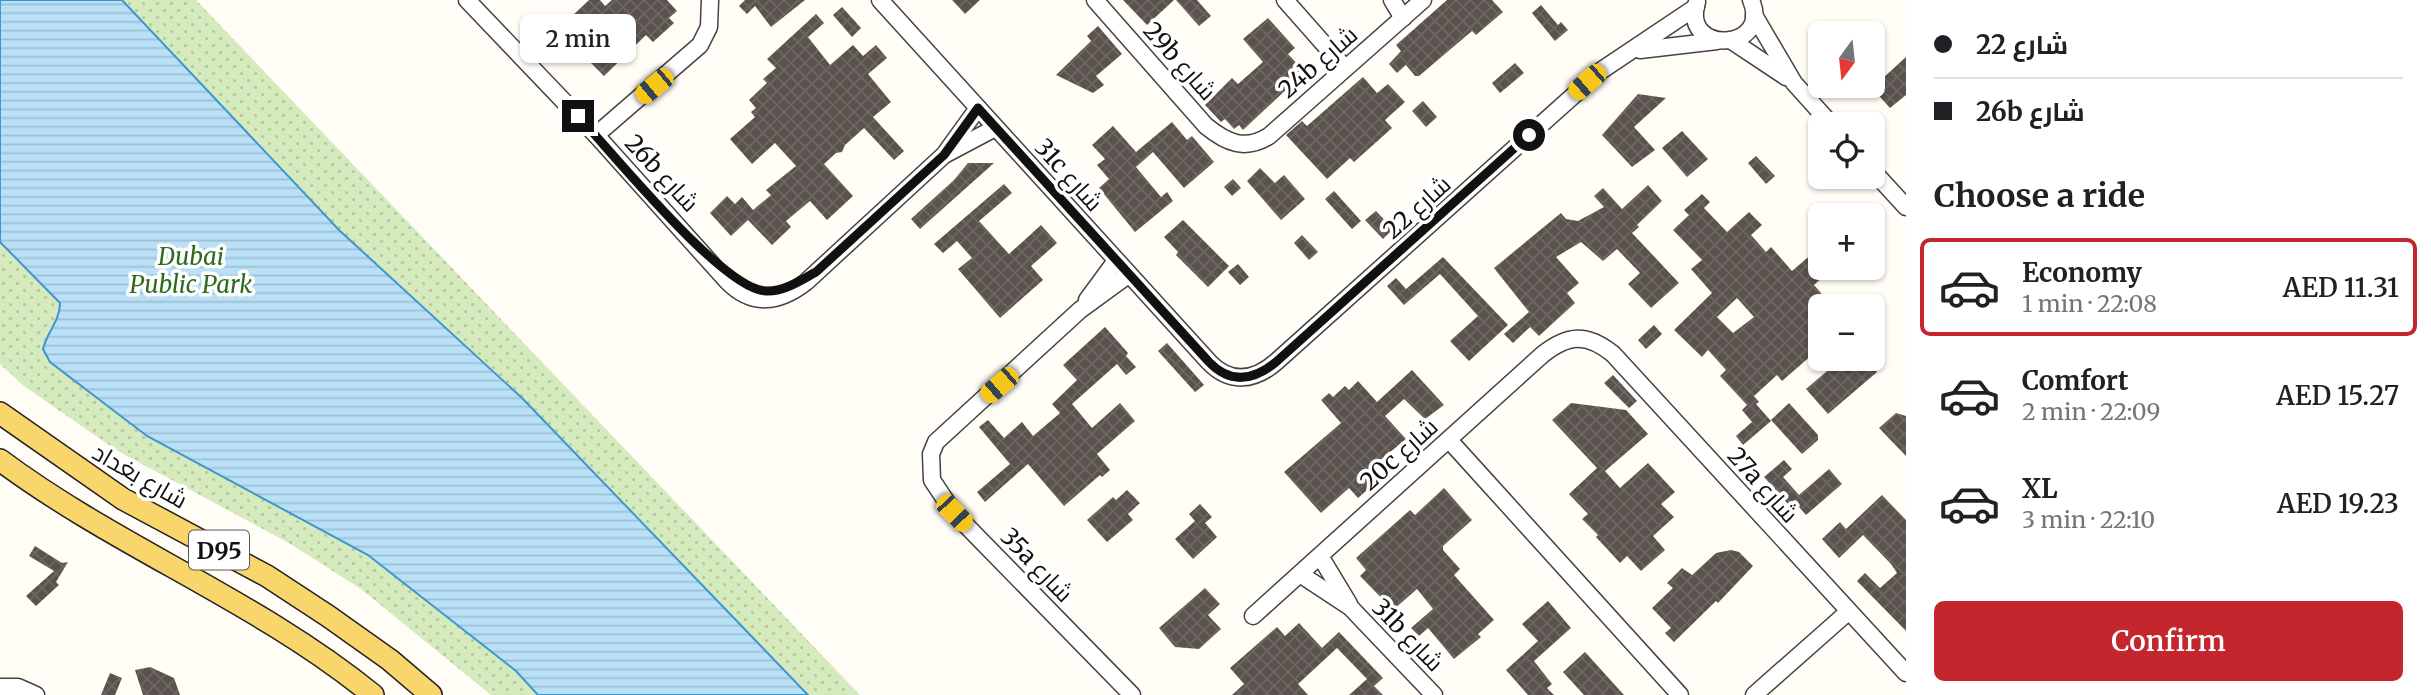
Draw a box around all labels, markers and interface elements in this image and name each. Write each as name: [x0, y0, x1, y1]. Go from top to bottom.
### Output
callout: 2 min: [520, 15, 636, 64]
street label: 29b شارع: [1136, 15, 1223, 107]
street label: 24b شارع: [1272, 19, 1365, 106]
north arrow: [1808, 21, 1885, 98]
map controls: [1808, 21, 1885, 371]
text: 2 min: [546, 24, 610, 53]
text: شارع 22: [1976, 28, 2068, 61]
car: [1565, 60, 1610, 104]
car: [632, 64, 677, 108]
text: 26b شارع: [1976, 95, 2085, 128]
route end: [562, 100, 594, 132]
button: locate: [1808, 112, 1885, 189]
route start: [1513, 119, 1545, 151]
street label: 26b شارع: [618, 128, 706, 219]
street label: 31c شارع: [1028, 132, 1110, 218]
street label: شارع 22: [1377, 169, 1458, 246]
text: Choose a ride: [1934, 176, 2145, 216]
button: +: [1808, 203, 1885, 280]
park label: Dubai Public Park: [130, 241, 252, 300]
icon: car: [1938, 256, 2001, 319]
text: Economy: [2022, 256, 2142, 289]
text: AED 11.31: [2283, 271, 2399, 304]
text: 1 min · 22:08: [2022, 289, 2157, 318]
button: −: [1808, 294, 1885, 371]
car: [977, 363, 1022, 407]
icon: car: [1938, 364, 2001, 427]
text: Comfort: [2022, 364, 2128, 397]
text: AED 15.27: [2276, 379, 2399, 412]
text: 2 min · 22:09: [2022, 397, 2161, 426]
street label: 20c شارع: [1354, 411, 1445, 498]
street label: شارع بغداد: [86, 436, 193, 516]
street label: 27a شارع: [1720, 441, 1805, 530]
icon: car: [1938, 472, 2001, 535]
text: XL: [2022, 472, 2058, 505]
text: AED 19.23: [2277, 487, 2399, 520]
car: [932, 491, 977, 535]
text: 3 min · 22:10: [2022, 505, 2155, 534]
street label: 35a شارع: [993, 521, 1080, 609]
road number: D95: [189, 530, 249, 570]
street label: 31b شارع: [1365, 592, 1450, 679]
button: Confirm: [1934, 601, 2403, 681]

